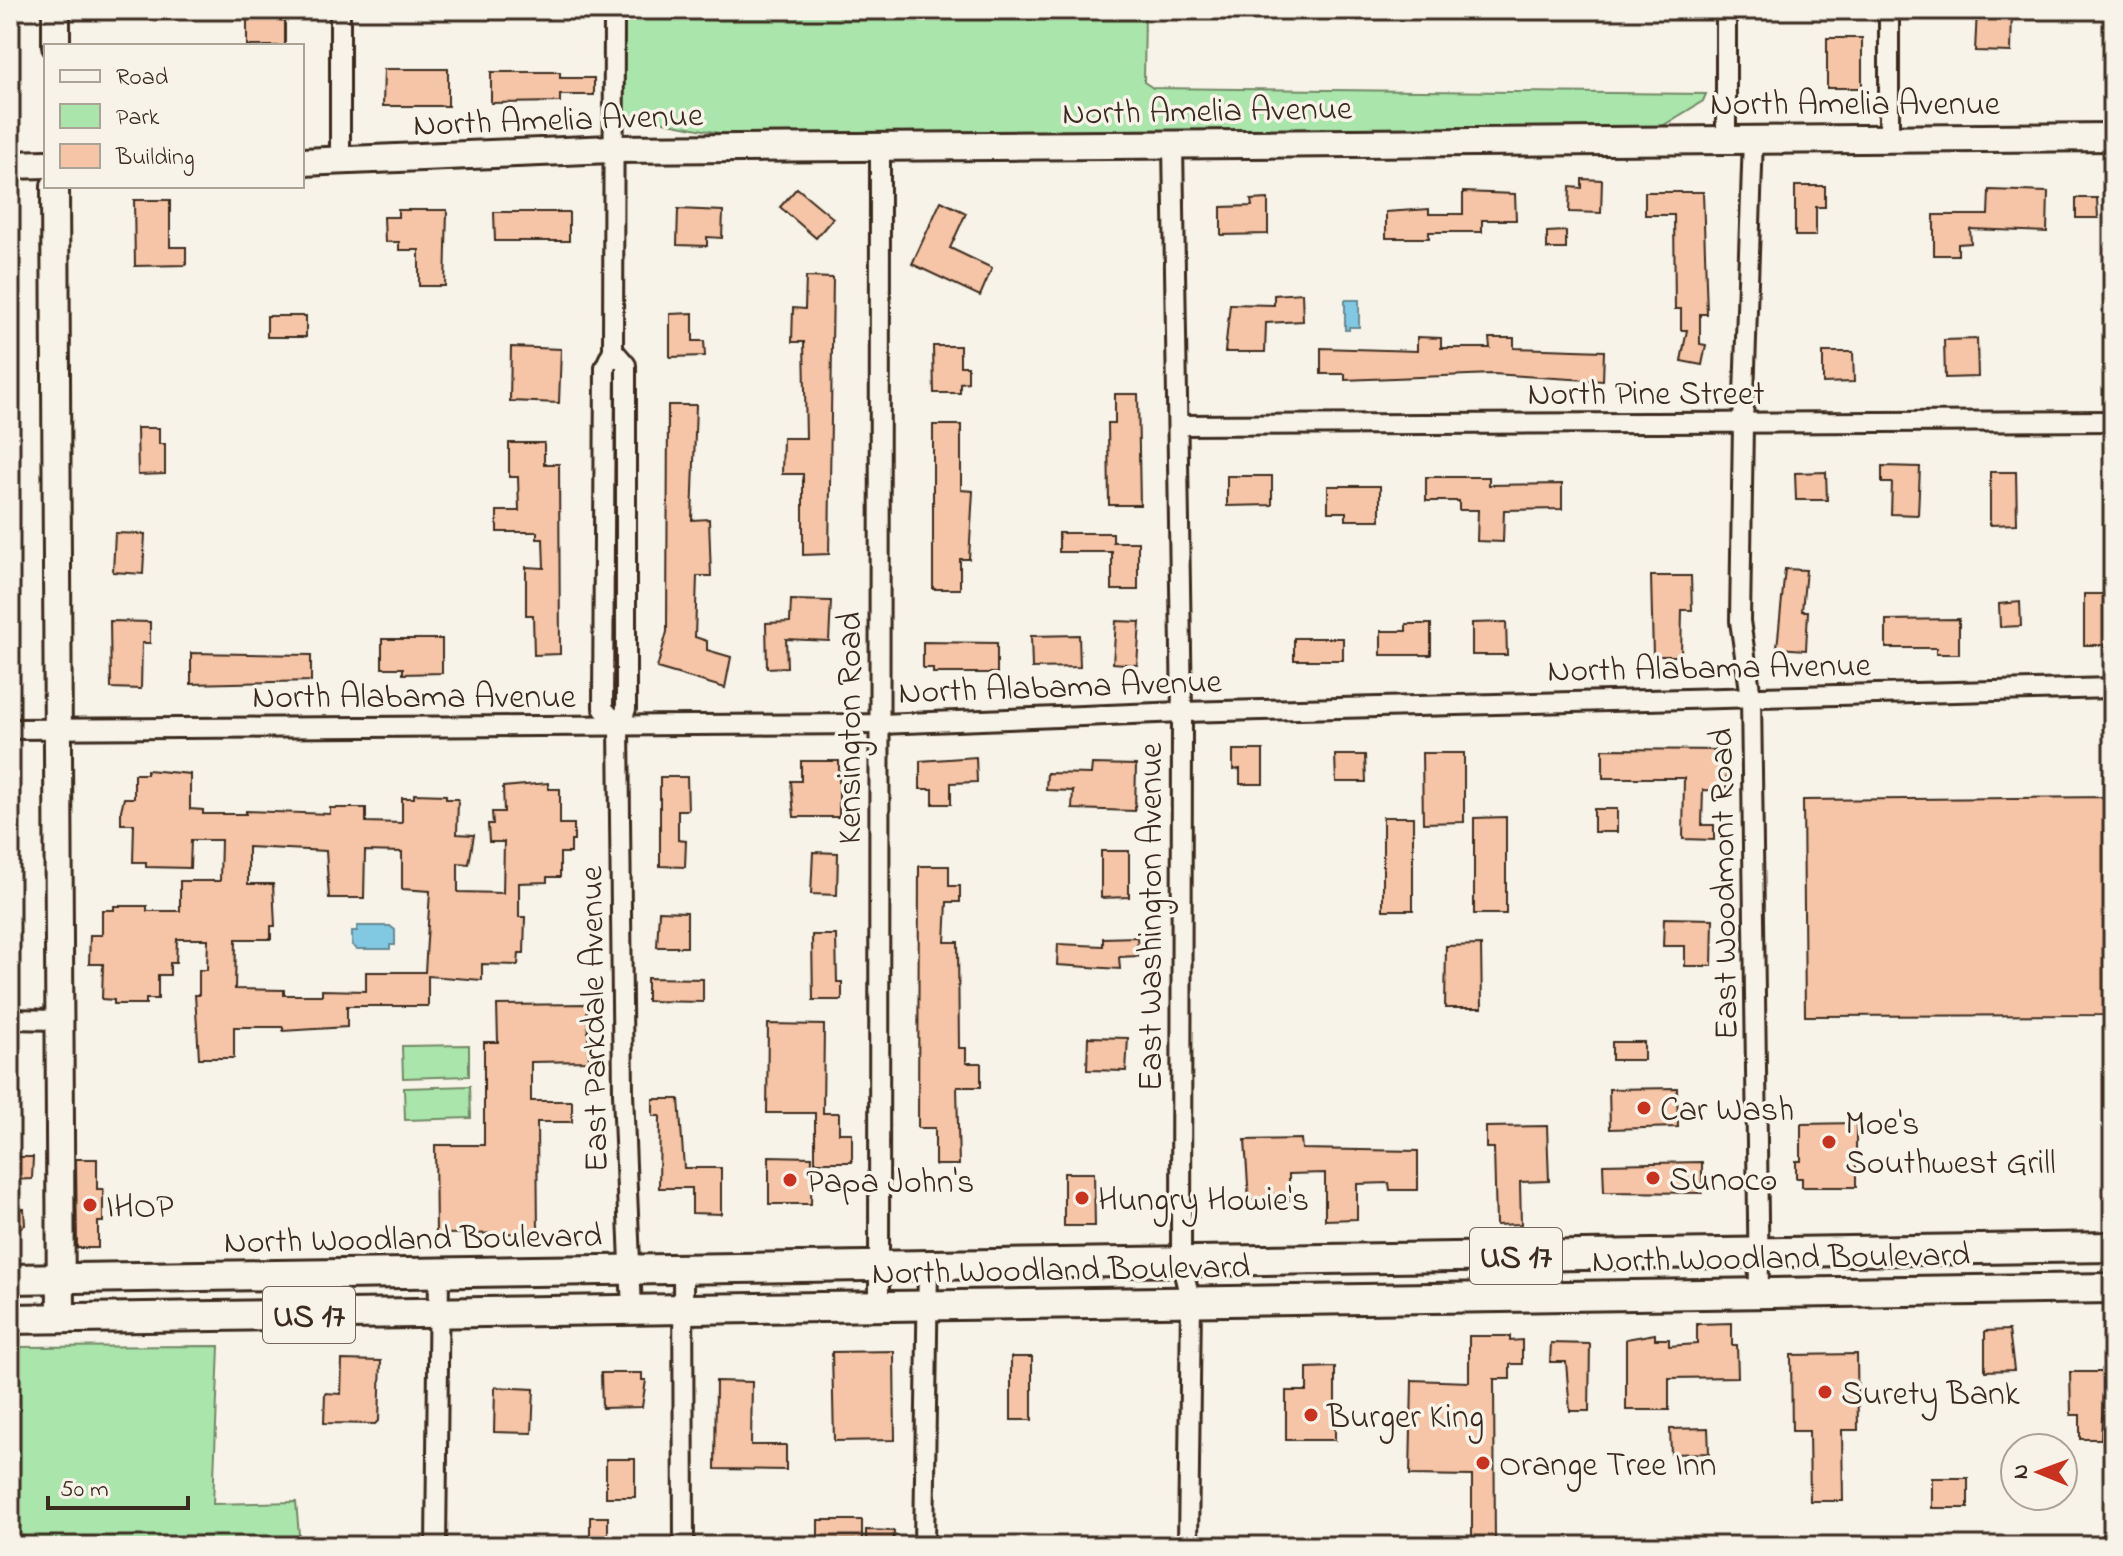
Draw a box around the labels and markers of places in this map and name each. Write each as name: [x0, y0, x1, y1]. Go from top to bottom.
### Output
place label: Car Wash: [1660, 1087, 1794, 1137]
marker: Car Wash: [1635, 1099, 1653, 1117]
place label: Moe's Southwest Grill: [1845, 1101, 2056, 1190]
marker: Moe's Southwest Grill: [1820, 1133, 1838, 1151]
place label: Sunoco: [1669, 1157, 1777, 1207]
place label: Papa John's: [806, 1159, 974, 1209]
marker: Sunoco: [1644, 1169, 1662, 1187]
marker: Papa John's: [781, 1171, 799, 1189]
place label: Hungry Howie's: [1098, 1177, 1309, 1227]
place label: IHOP: [106, 1184, 174, 1234]
marker: Hungry Howie's: [1073, 1189, 1091, 1207]
marker: IHOP: [81, 1196, 99, 1214]
place label: Surety Bank: [1841, 1371, 2020, 1421]
marker: Surety Bank: [1816, 1383, 1834, 1401]
place label: Burger King: [1326, 1394, 1484, 1444]
marker: Burger King: [1302, 1406, 1320, 1424]
place label: Orange Tree Inn: [1499, 1442, 1717, 1492]
marker: Orange Tree Inn: [1474, 1454, 1492, 1472]

